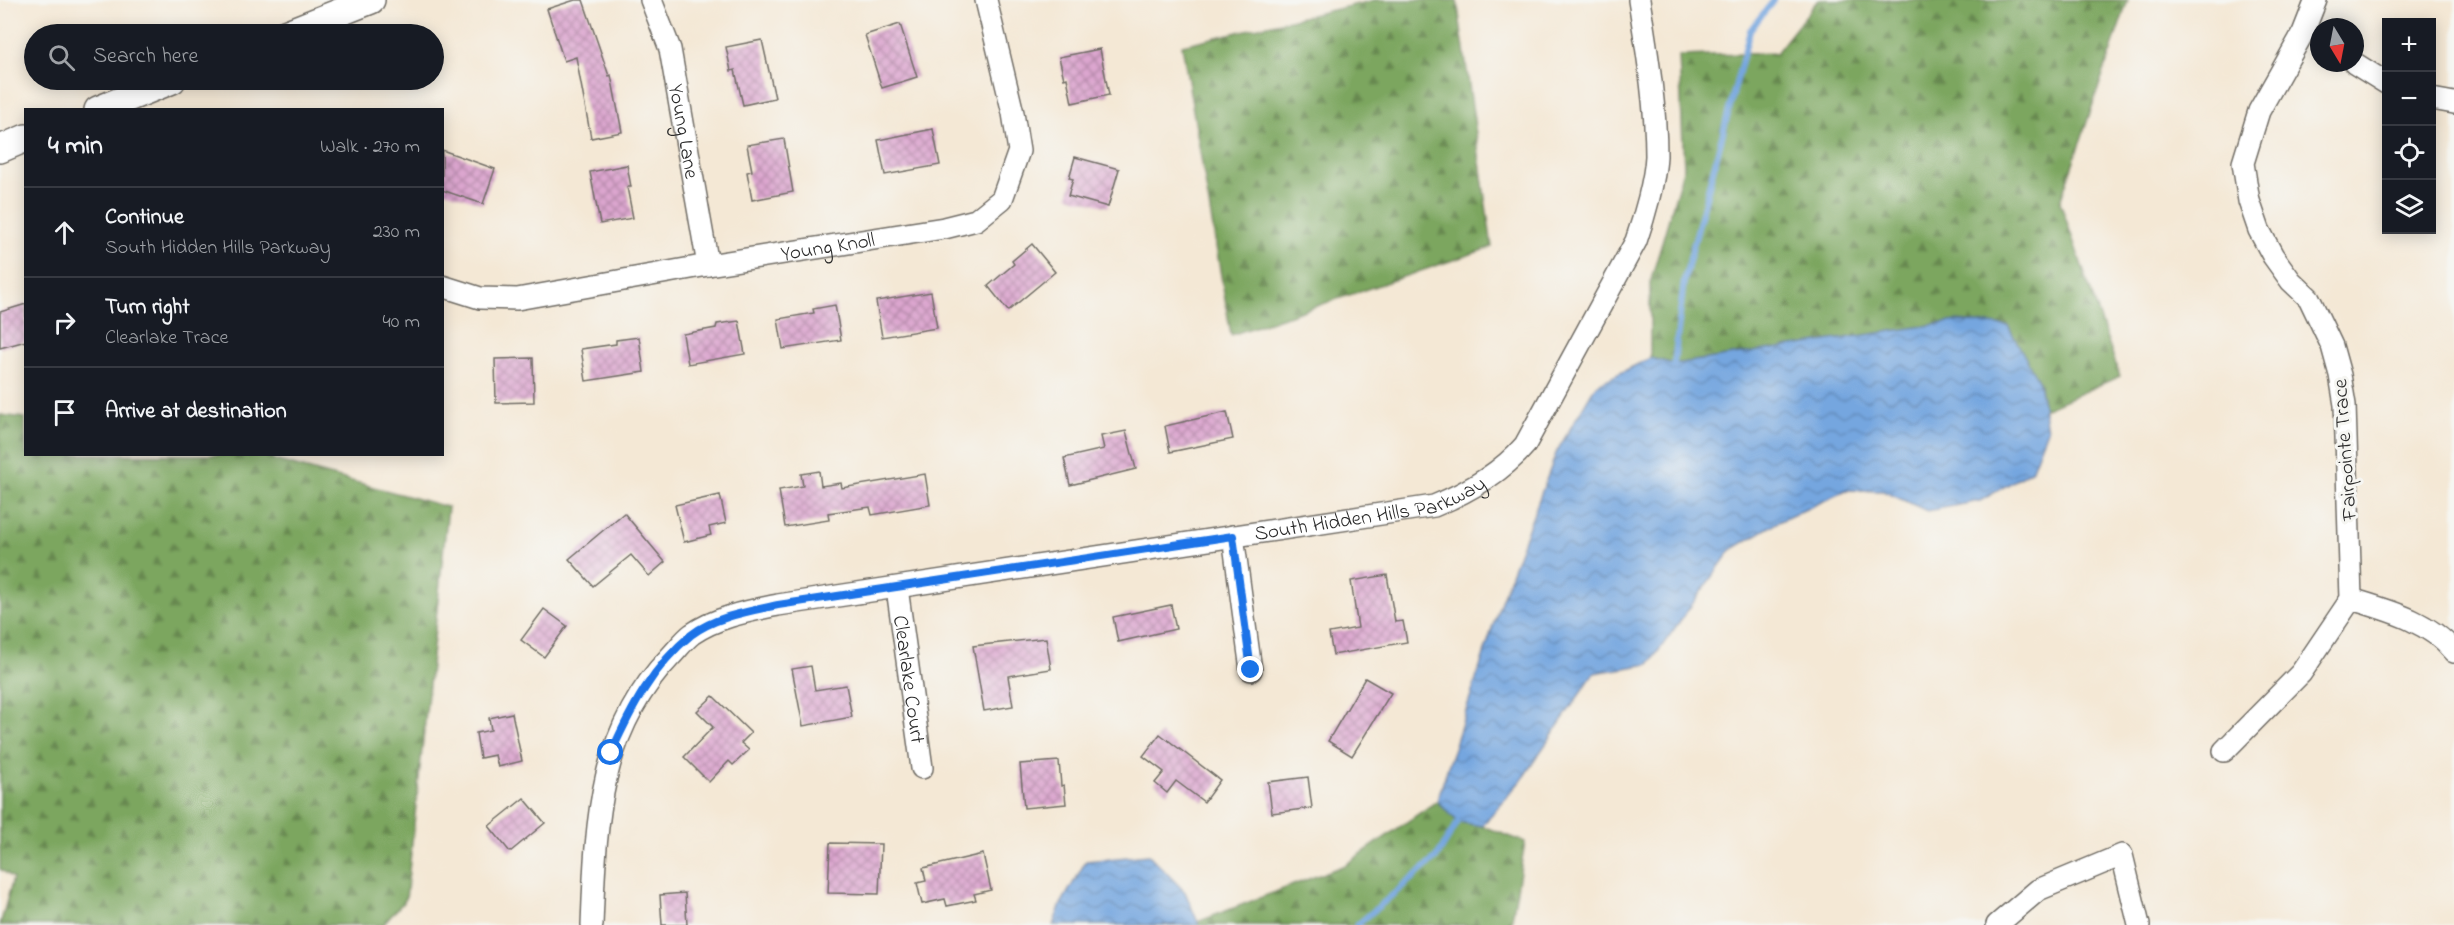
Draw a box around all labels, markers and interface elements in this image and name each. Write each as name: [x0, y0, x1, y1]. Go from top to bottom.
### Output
north arrow: [2310, 18, 2364, 72]
map controls: [2382, 18, 2436, 234]
button: +: [2382, 18, 2436, 72]
search box: [24, 24, 444, 90]
icon: search: [45, 41, 78, 74]
text: Search here: [93, 41, 198, 73]
button: −: [2382, 72, 2436, 126]
street label: Young Lane: [659, 82, 706, 182]
button: locate: [2382, 126, 2436, 180]
text: 4 min: [48, 128, 103, 166]
text: Walk · 270 m: [320, 133, 420, 162]
button: layers: [2382, 180, 2436, 234]
text: Continue: [105, 202, 184, 234]
icon: ahead: [48, 216, 81, 249]
text: 230 m: [373, 218, 420, 247]
street label: Young Knoll: [779, 226, 877, 270]
text: South Hidden Hills Parkway: [105, 234, 331, 263]
text: Turn right: [105, 292, 190, 324]
icon: right: [48, 306, 81, 339]
text: 40 m: [383, 308, 420, 337]
text: Clearlake Trace: [105, 324, 228, 353]
street label: Fairpointe Trace: [2326, 377, 2366, 523]
icon: arrive: [48, 396, 81, 429]
text: Arrive at destination: [105, 396, 287, 428]
street label: South Hidden Hills Parkway: [1252, 470, 1493, 550]
street label: Clearlake Court: [884, 613, 931, 745]
route end: [1237, 656, 1263, 682]
route start: [597, 739, 623, 765]

